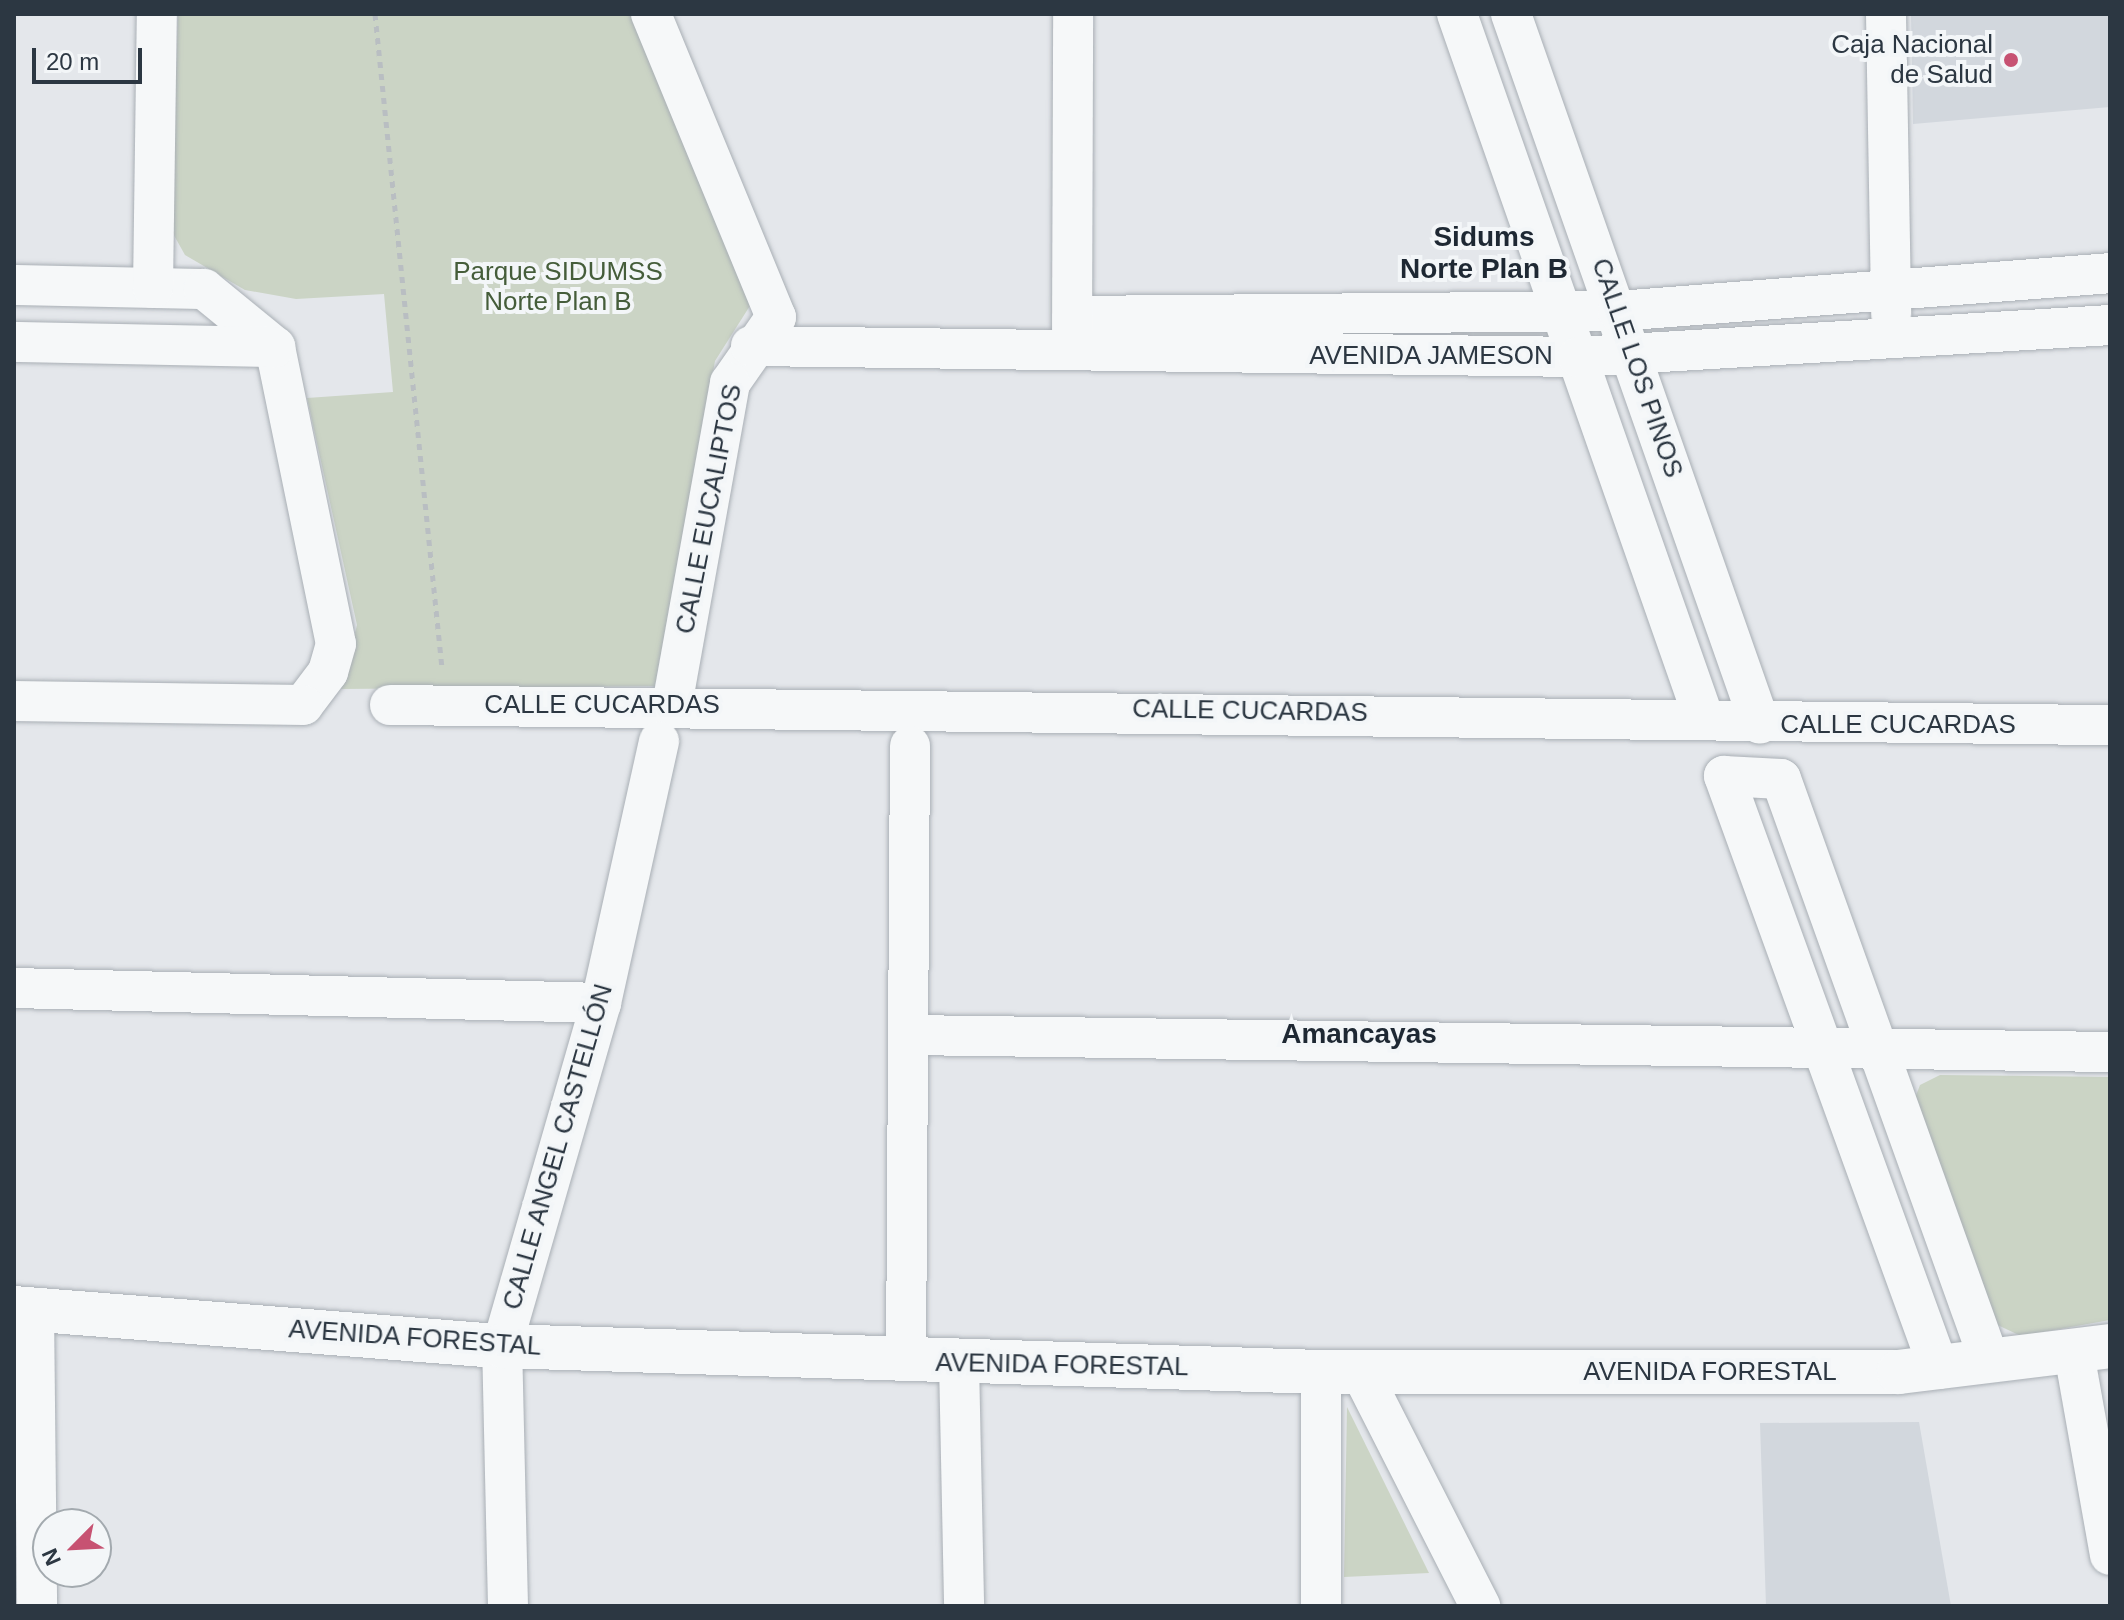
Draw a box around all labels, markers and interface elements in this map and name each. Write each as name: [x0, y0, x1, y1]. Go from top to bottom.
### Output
place label: Caja Nacional de Salud: [1831, 29, 1993, 90]
scale bar: [36, 32, 146, 82]
text: 20 m: [46, 48, 99, 75]
marker: Caja Nacional de Salud: [2000, 49, 2022, 71]
district label: Sidums Norte Plan B: [1400, 220, 1568, 286]
street label: CALLE LOS PINOS: [1585, 254, 1689, 482]
park label: Parque SIDUMSS Norte Plan B: [453, 256, 663, 318]
street label: AVENIDA JAMESON: [1308, 340, 1554, 372]
street label: CALLE EUCALIPTOS: [669, 381, 749, 637]
street label: CALLE CUCARDAS: [484, 689, 720, 721]
street label: CALLE CUCARDAS: [1132, 693, 1368, 729]
street label: CALLE CUCARDAS: [1780, 709, 2016, 741]
street label: CALLE ANGEL CASTELLÓN: [496, 979, 620, 1315]
district label: Amancayas: [1281, 1017, 1437, 1051]
street label: AVENIDA FORESTAL: [287, 1314, 543, 1362]
street label: AVENIDA FORESTAL: [934, 1347, 1190, 1383]
street label: AVENIDA FORESTAL: [1583, 1356, 1837, 1388]
north arrow: [32, 1508, 112, 1588]
text: N: [37, 1545, 66, 1570]

